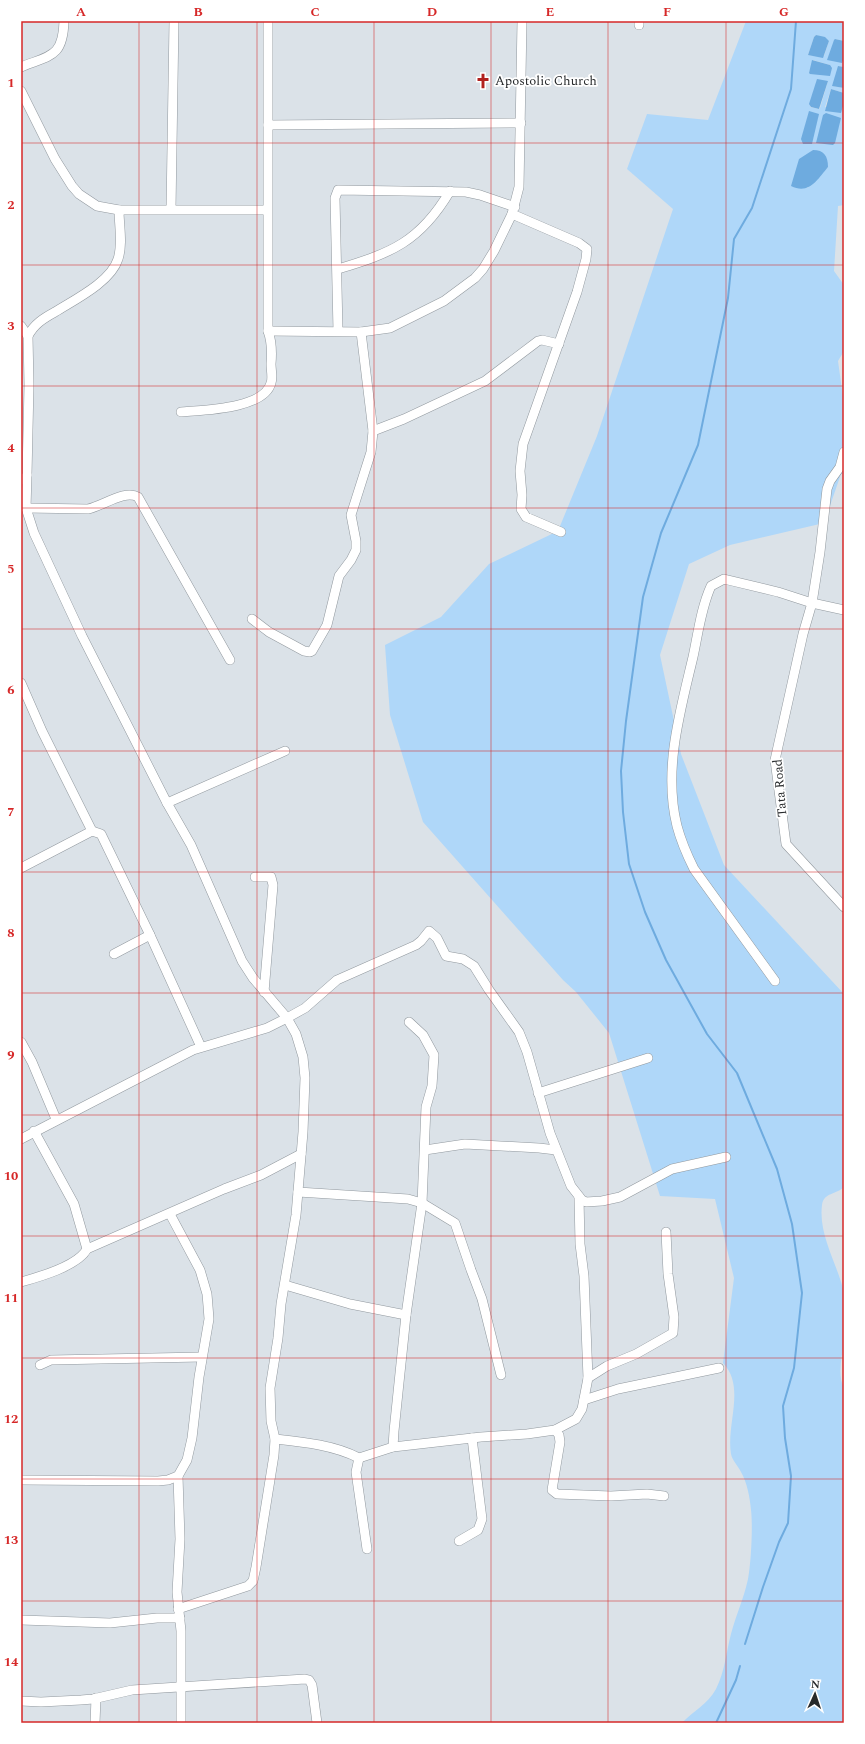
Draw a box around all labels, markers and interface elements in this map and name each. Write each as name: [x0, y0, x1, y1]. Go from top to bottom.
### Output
text: A: [76, 2, 86, 22]
text: B: [193, 2, 203, 22]
text: C: [310, 2, 320, 22]
text: D: [427, 2, 437, 22]
text: E: [546, 2, 555, 22]
text: F: [663, 2, 671, 22]
text: G: [779, 2, 789, 22]
place label: Apostolic Church: [495, 71, 597, 91]
church icon: Apostolic Church: [474, 72, 492, 90]
text: 1: [7, 73, 15, 93]
text: 2: [7, 195, 15, 215]
text: 3: [7, 316, 15, 336]
text: 4: [7, 438, 15, 458]
text: 5: [7, 559, 15, 579]
text: 6: [7, 680, 15, 700]
street label: Tata Road: [768, 758, 792, 818]
text: 7: [7, 802, 15, 822]
text: 8: [7, 923, 15, 943]
text: 9: [7, 1045, 15, 1065]
text: 10: [4, 1166, 18, 1186]
text: 11: [4, 1288, 18, 1308]
text: 12: [4, 1409, 18, 1429]
text: 13: [4, 1530, 18, 1550]
text: 14: [4, 1652, 19, 1672]
north arrow: [795, 1674, 835, 1714]
text: N: [811, 1676, 820, 1693]

